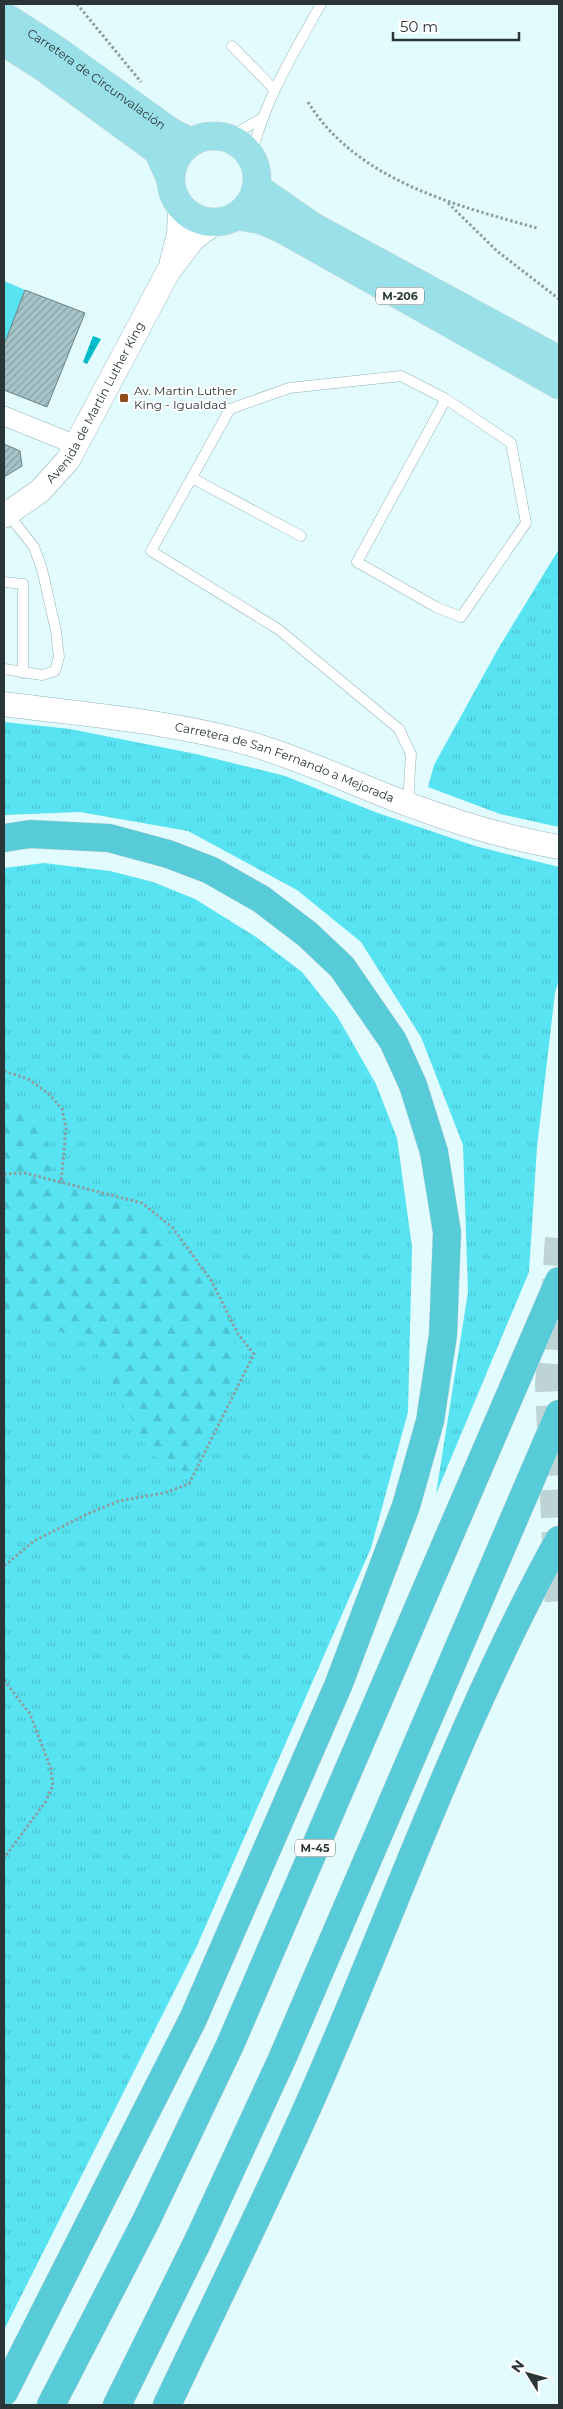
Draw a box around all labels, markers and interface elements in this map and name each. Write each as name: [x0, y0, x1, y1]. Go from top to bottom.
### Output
scale bar: [393, 10, 519, 42]
text: 50 m: [400, 17, 438, 36]
street label: Carretera de Circunvalación: [25, 25, 169, 133]
road number: M-206: [376, 288, 424, 304]
street label: Avenida de Martin Luther King: [43, 319, 147, 486]
place label: Av. Martin Luther King - Igualdad: [134, 383, 237, 412]
marker: Av. Martin Luther King - Igualdad: [118, 392, 130, 404]
street label: Carretera de San Fernando a Mejorada: [174, 719, 397, 805]
road number: M-45: [295, 1840, 335, 1856]
north arrow: [503, 2349, 553, 2399]
text: N: [507, 2356, 528, 2376]

